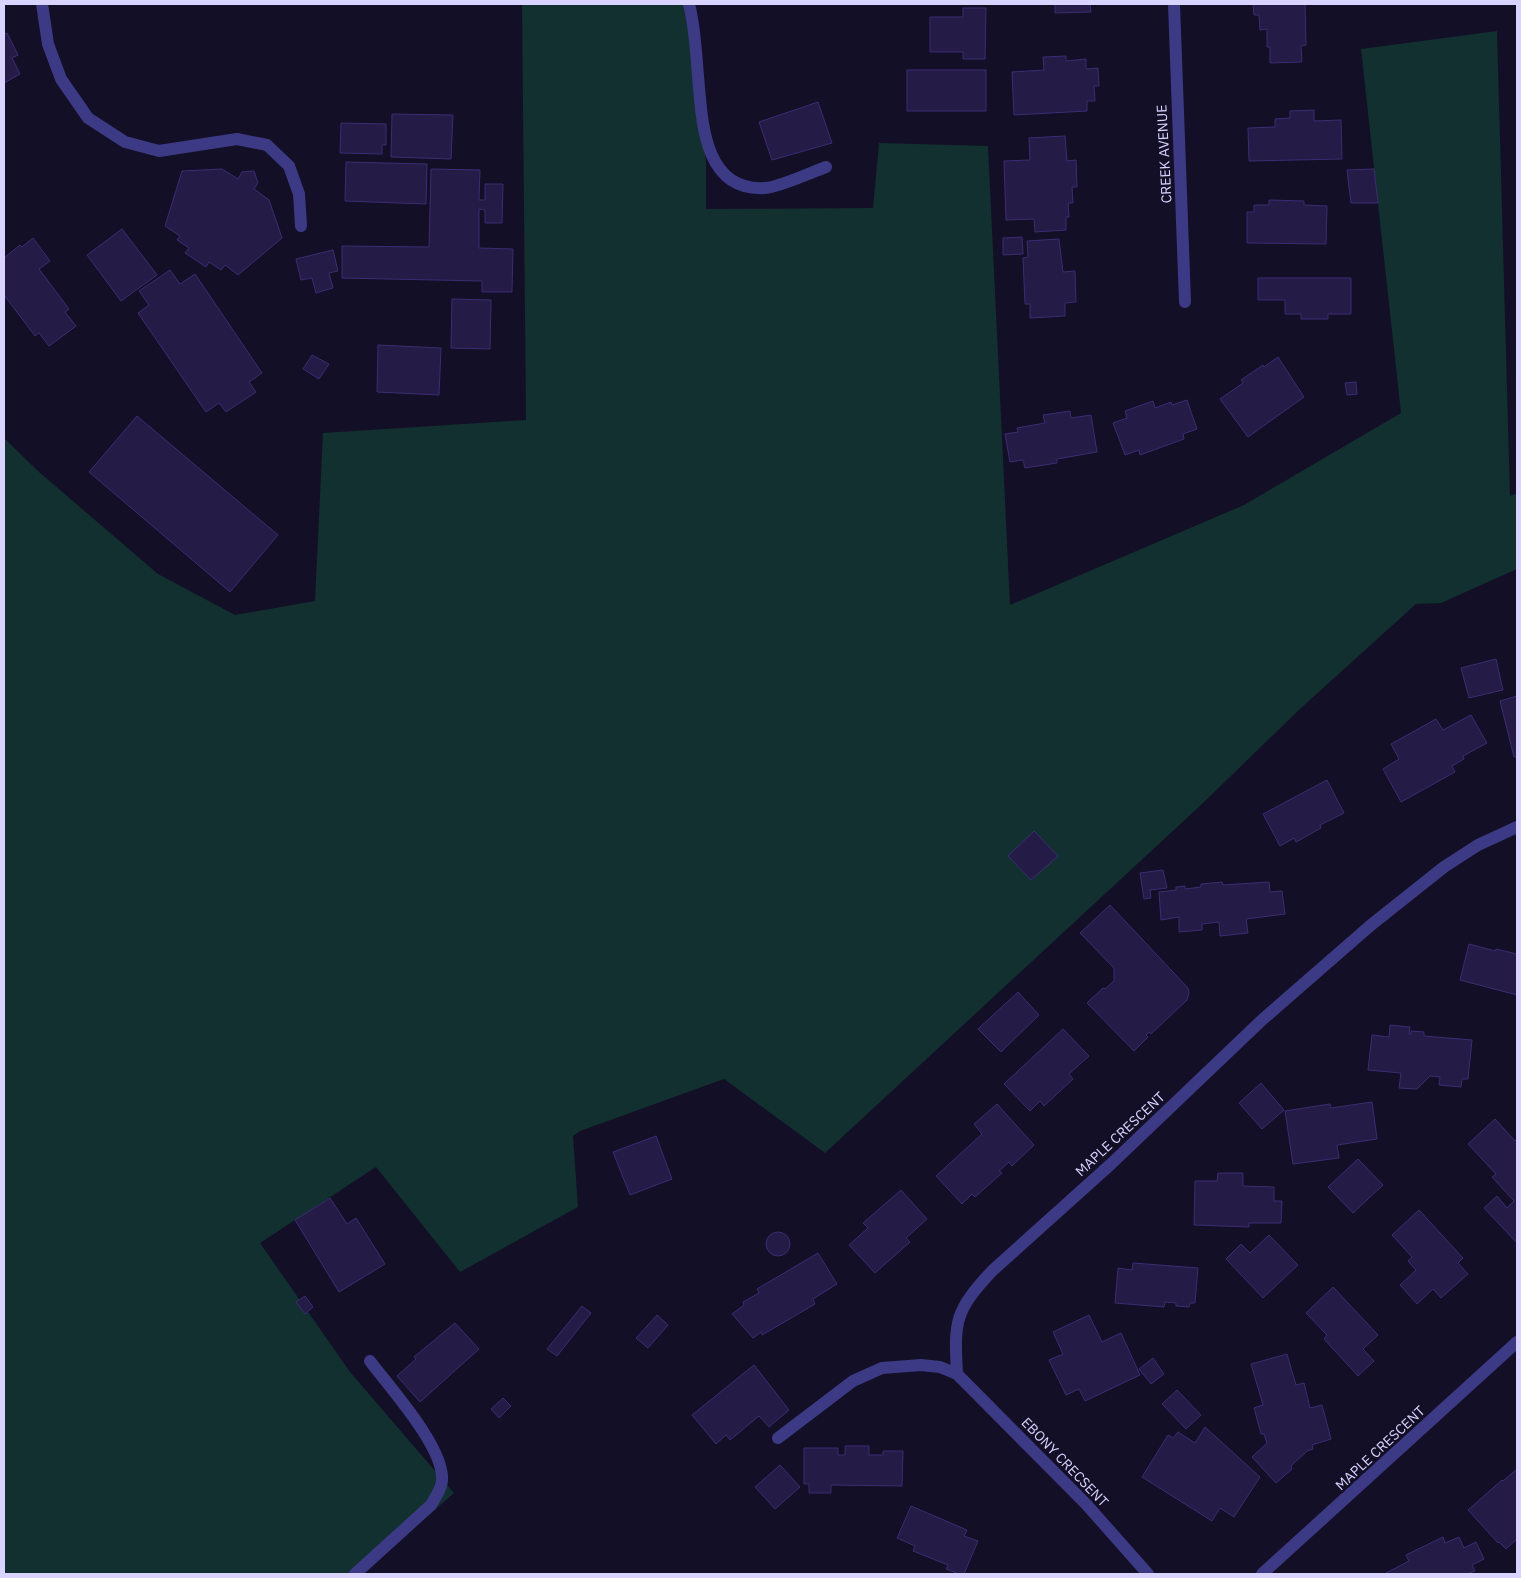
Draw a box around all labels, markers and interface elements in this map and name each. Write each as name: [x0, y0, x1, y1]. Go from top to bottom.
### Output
street label: CREEK AVENUE: [1152, 104, 1176, 204]
street label: MAPLE CRESCENT: [1071, 1088, 1169, 1180]
street label: MAPLE CRESCENT: [1331, 1402, 1429, 1494]
street label: EBONY CRECSENT: [1018, 1414, 1112, 1510]

